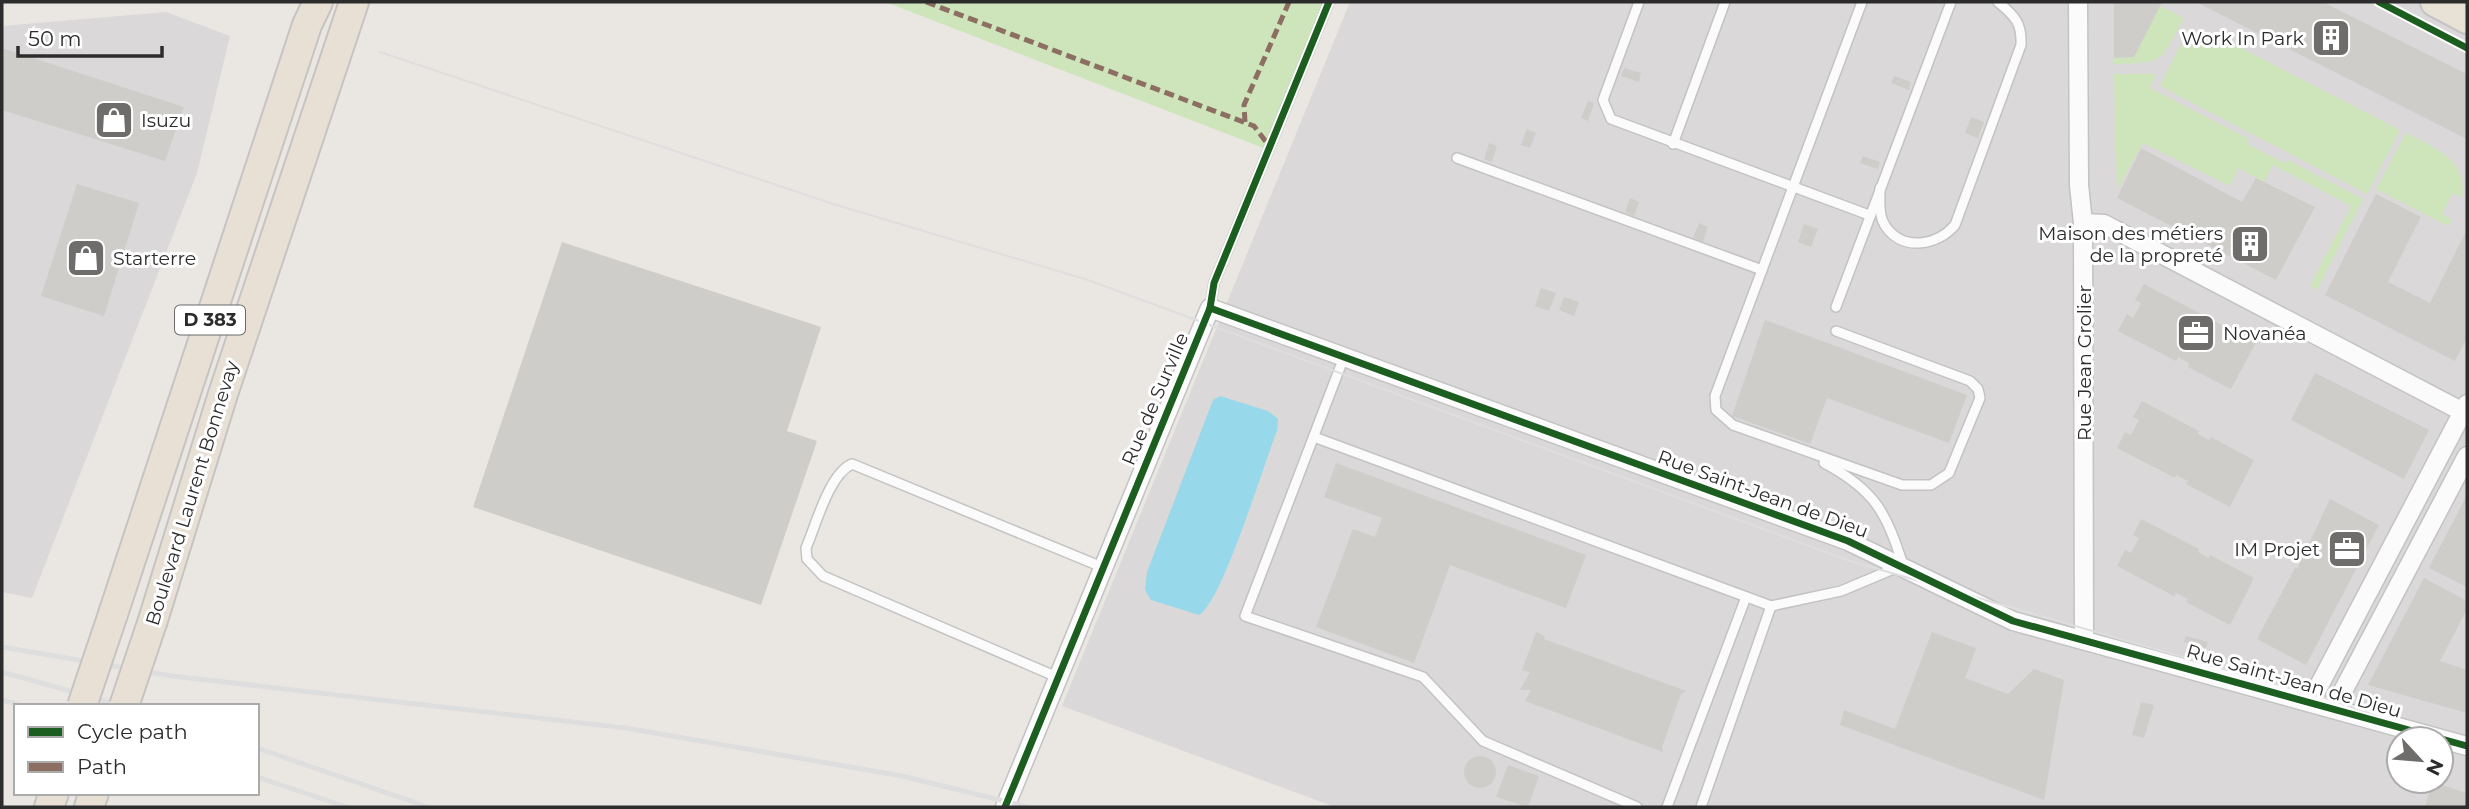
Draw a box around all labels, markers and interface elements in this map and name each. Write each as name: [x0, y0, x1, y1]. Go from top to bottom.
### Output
scale bar: [18, 14, 161, 58]
building icon: Work In Park: [2310, 17, 2352, 59]
text: 50 m: [28, 26, 82, 51]
place label: Work In Park: [2181, 27, 2305, 50]
shop icon: Isuzu: [93, 99, 135, 141]
place label: Isuzu: [141, 109, 191, 132]
place label: Maison des métiers de la propreté: [2038, 222, 2223, 267]
building icon: Maison des métiers de la propreté: [2229, 223, 2271, 265]
shop icon: Starterre: [65, 237, 107, 279]
place label: Starterre: [113, 247, 196, 270]
street label: Rue Jean Grolier: [2073, 285, 2096, 441]
road number: D 383: [175, 306, 245, 334]
office icon: Novanéa: [2175, 312, 2217, 354]
place label: Novanéa: [2223, 322, 2306, 345]
street label: Rue de Surville: [1117, 329, 1193, 469]
street label: Boulevard Laurent Bonnevay: [141, 357, 243, 628]
street label: Rue Saint-Jean de Dieu: [1655, 445, 1871, 543]
office icon: IM Projet: [2326, 528, 2368, 570]
place label: IM Projet: [2234, 538, 2320, 561]
street label: Rue Saint-Jean de Dieu: [2184, 639, 2404, 723]
legend: [14, 704, 259, 795]
text: Cycle path: [77, 719, 188, 744]
north arrow: [2385, 725, 2455, 795]
text: Path: [77, 754, 127, 779]
text: N: [2421, 755, 2449, 779]

